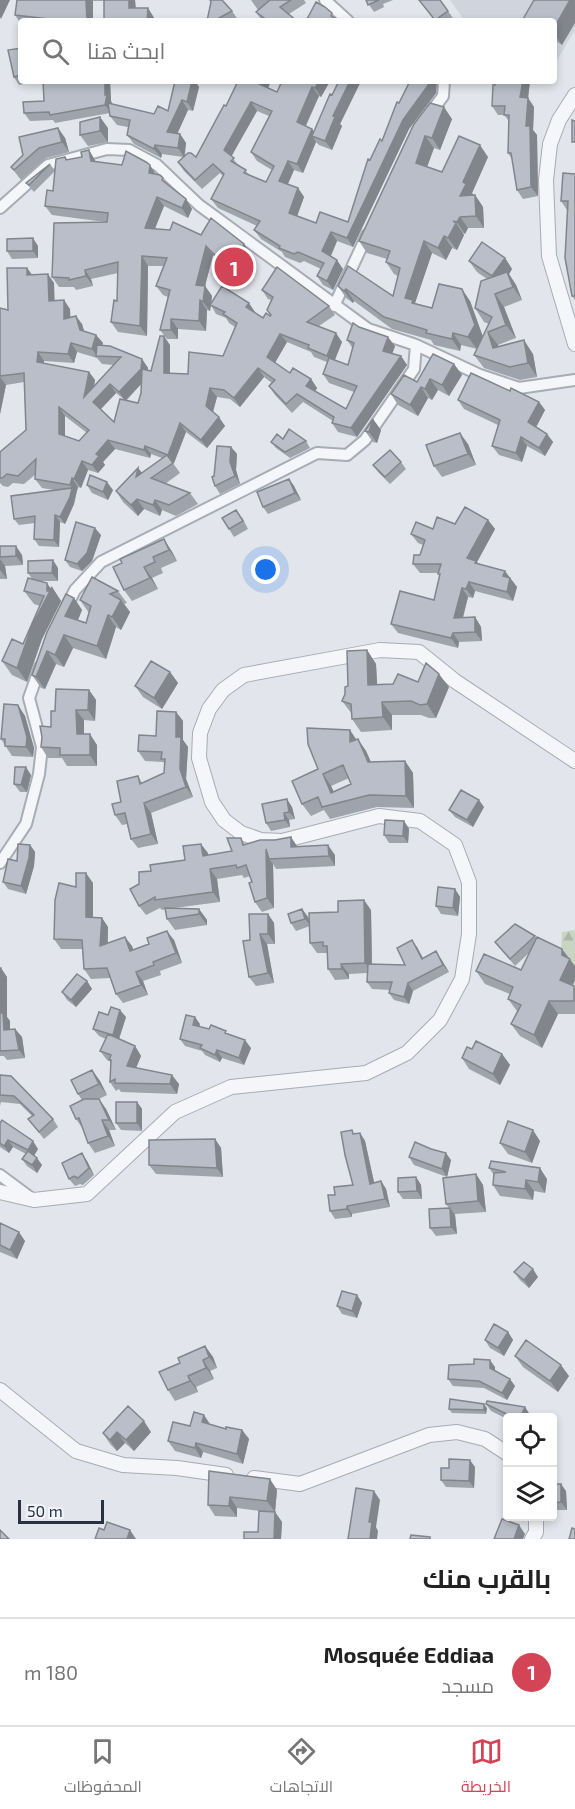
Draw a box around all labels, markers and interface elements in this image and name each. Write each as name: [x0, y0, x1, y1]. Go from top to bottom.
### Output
search box: [18, 18, 557, 84]
icon: search: [39, 35, 72, 68]
text: ابحث هنا: [87, 37, 165, 63]
pin: 1: [214, 244, 254, 290]
your location: [251, 555, 280, 584]
map controls: [503, 1413, 557, 1521]
button: locate: [503, 1413, 557, 1467]
button: layers: [503, 1467, 557, 1521]
scale bar: [18, 1497, 104, 1524]
text: 50 m: [27, 1501, 63, 1520]
text: بالقرب منك: [423, 1562, 551, 1593]
text: Mosquée Eddiaa: [323, 1641, 494, 1667]
text: 180 m: [24, 1660, 78, 1684]
text: 1: [527, 1660, 536, 1684]
text: مسجد: [441, 1673, 494, 1697]
tab: المحفوظات: [64, 1735, 142, 1801]
tab: الاتجاهات: [270, 1735, 333, 1801]
tab: الخريطة: [461, 1735, 511, 1801]

